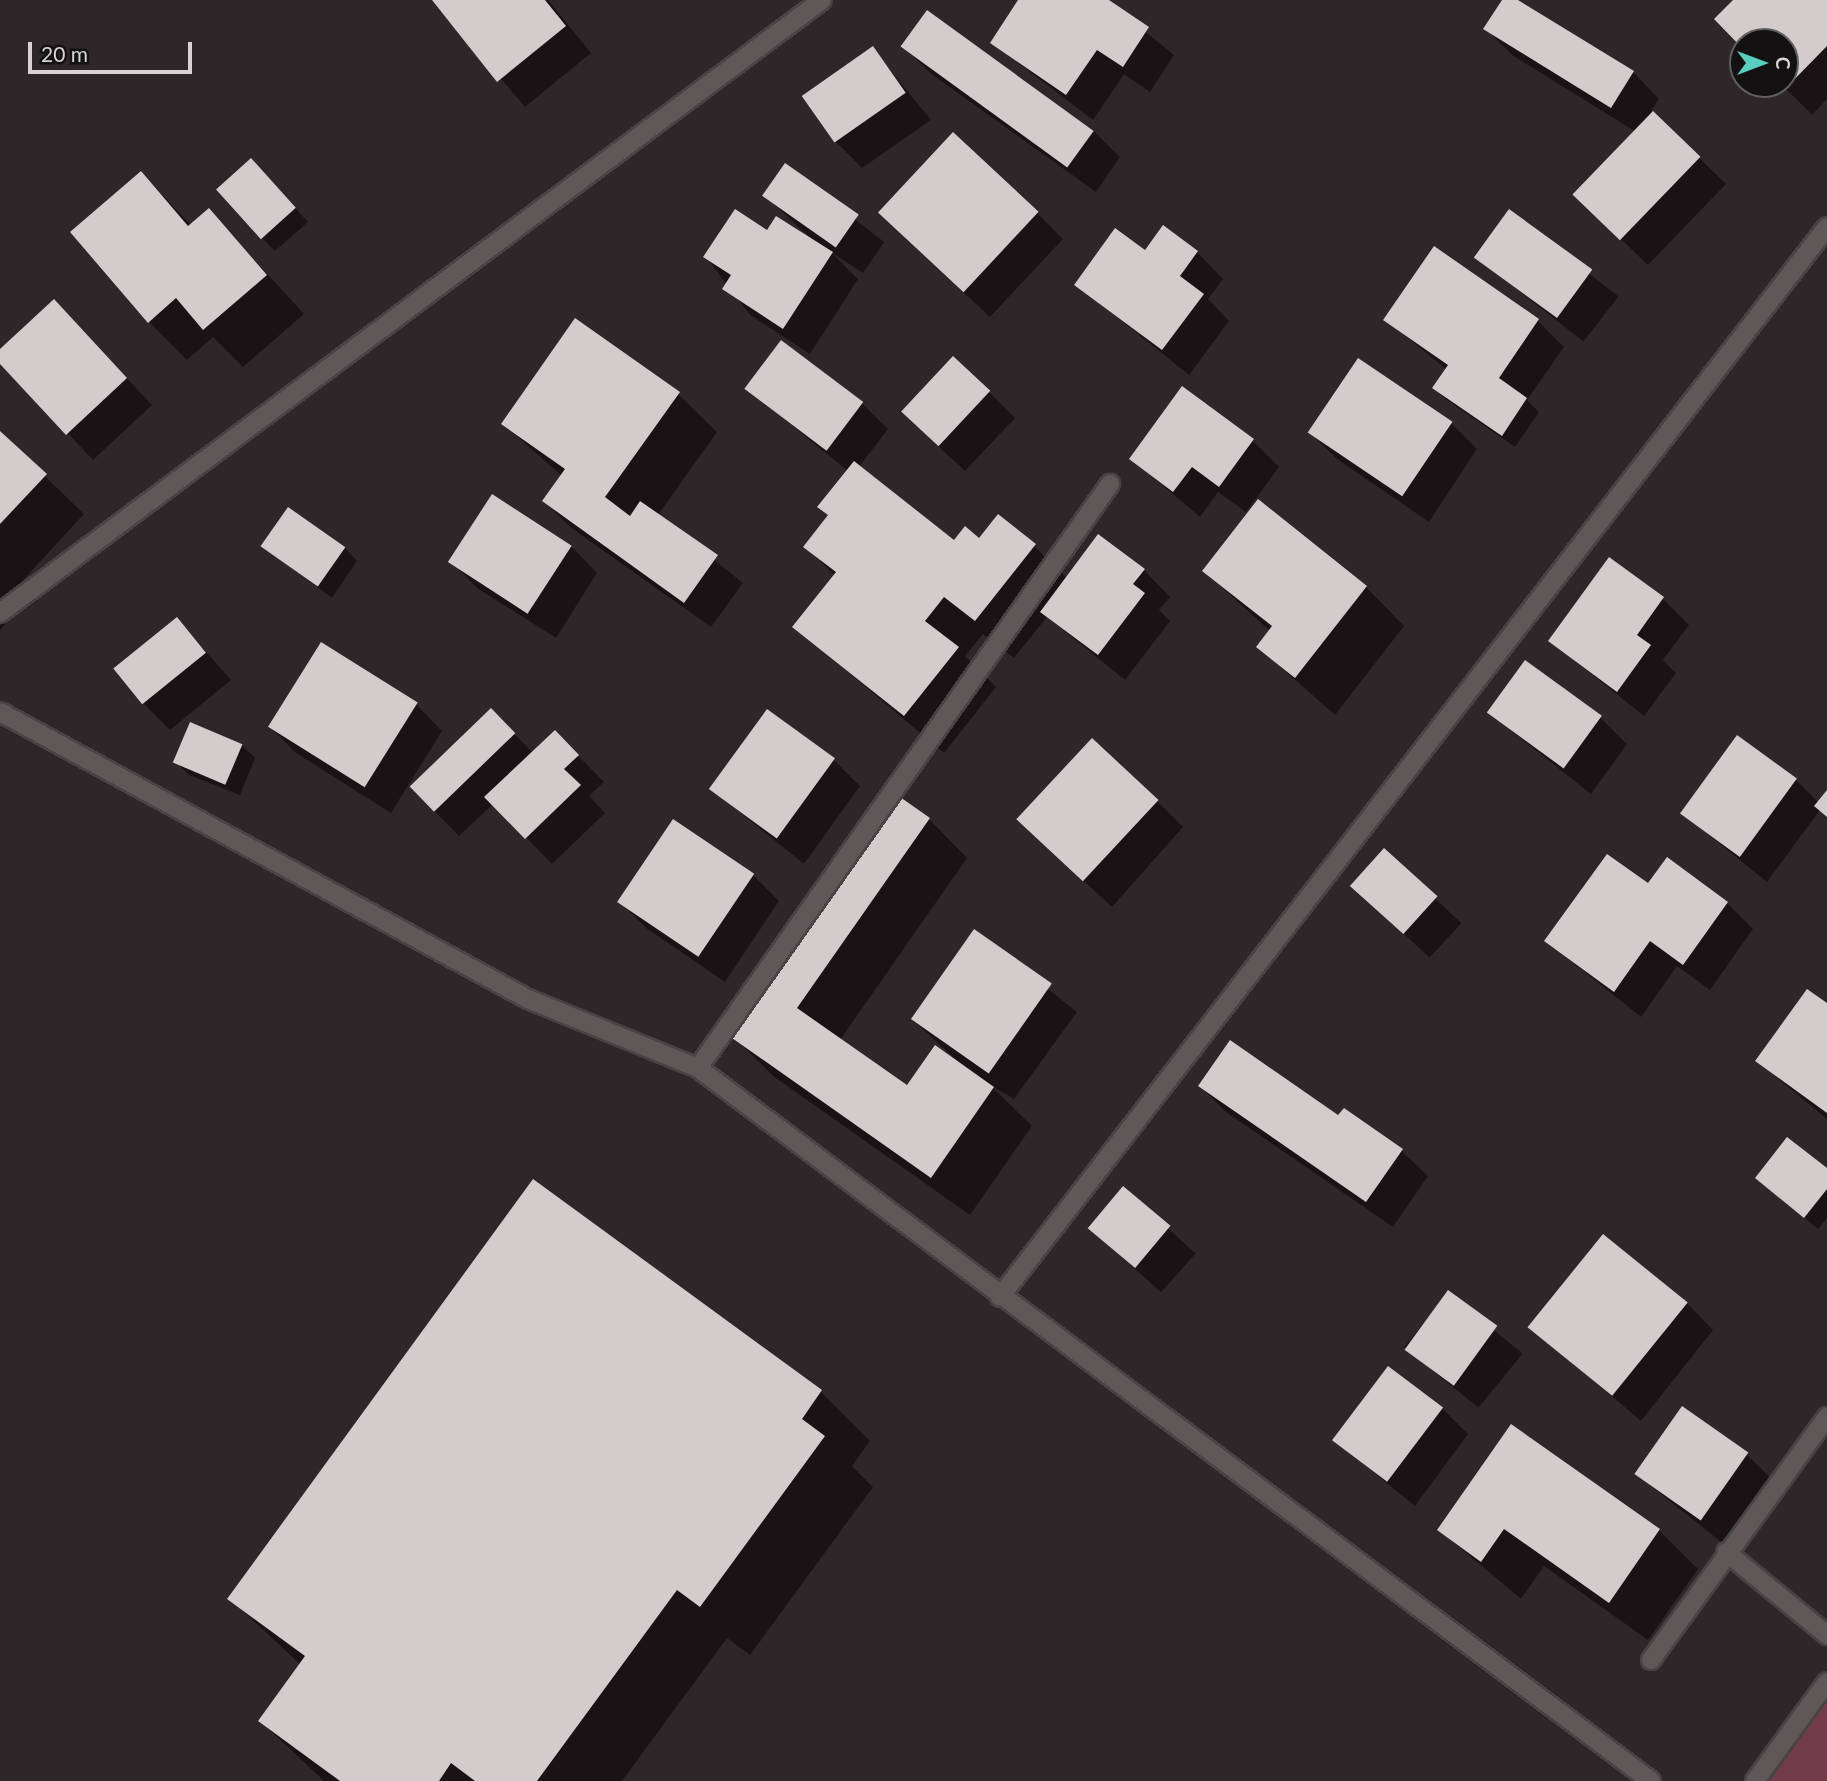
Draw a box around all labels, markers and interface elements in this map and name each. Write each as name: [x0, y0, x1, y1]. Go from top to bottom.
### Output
scale bar: [32, 28, 196, 72]
north arrow: [1729, 28, 1799, 98]
text: 20 m: [41, 41, 88, 66]
text: С: [1772, 57, 1795, 69]

